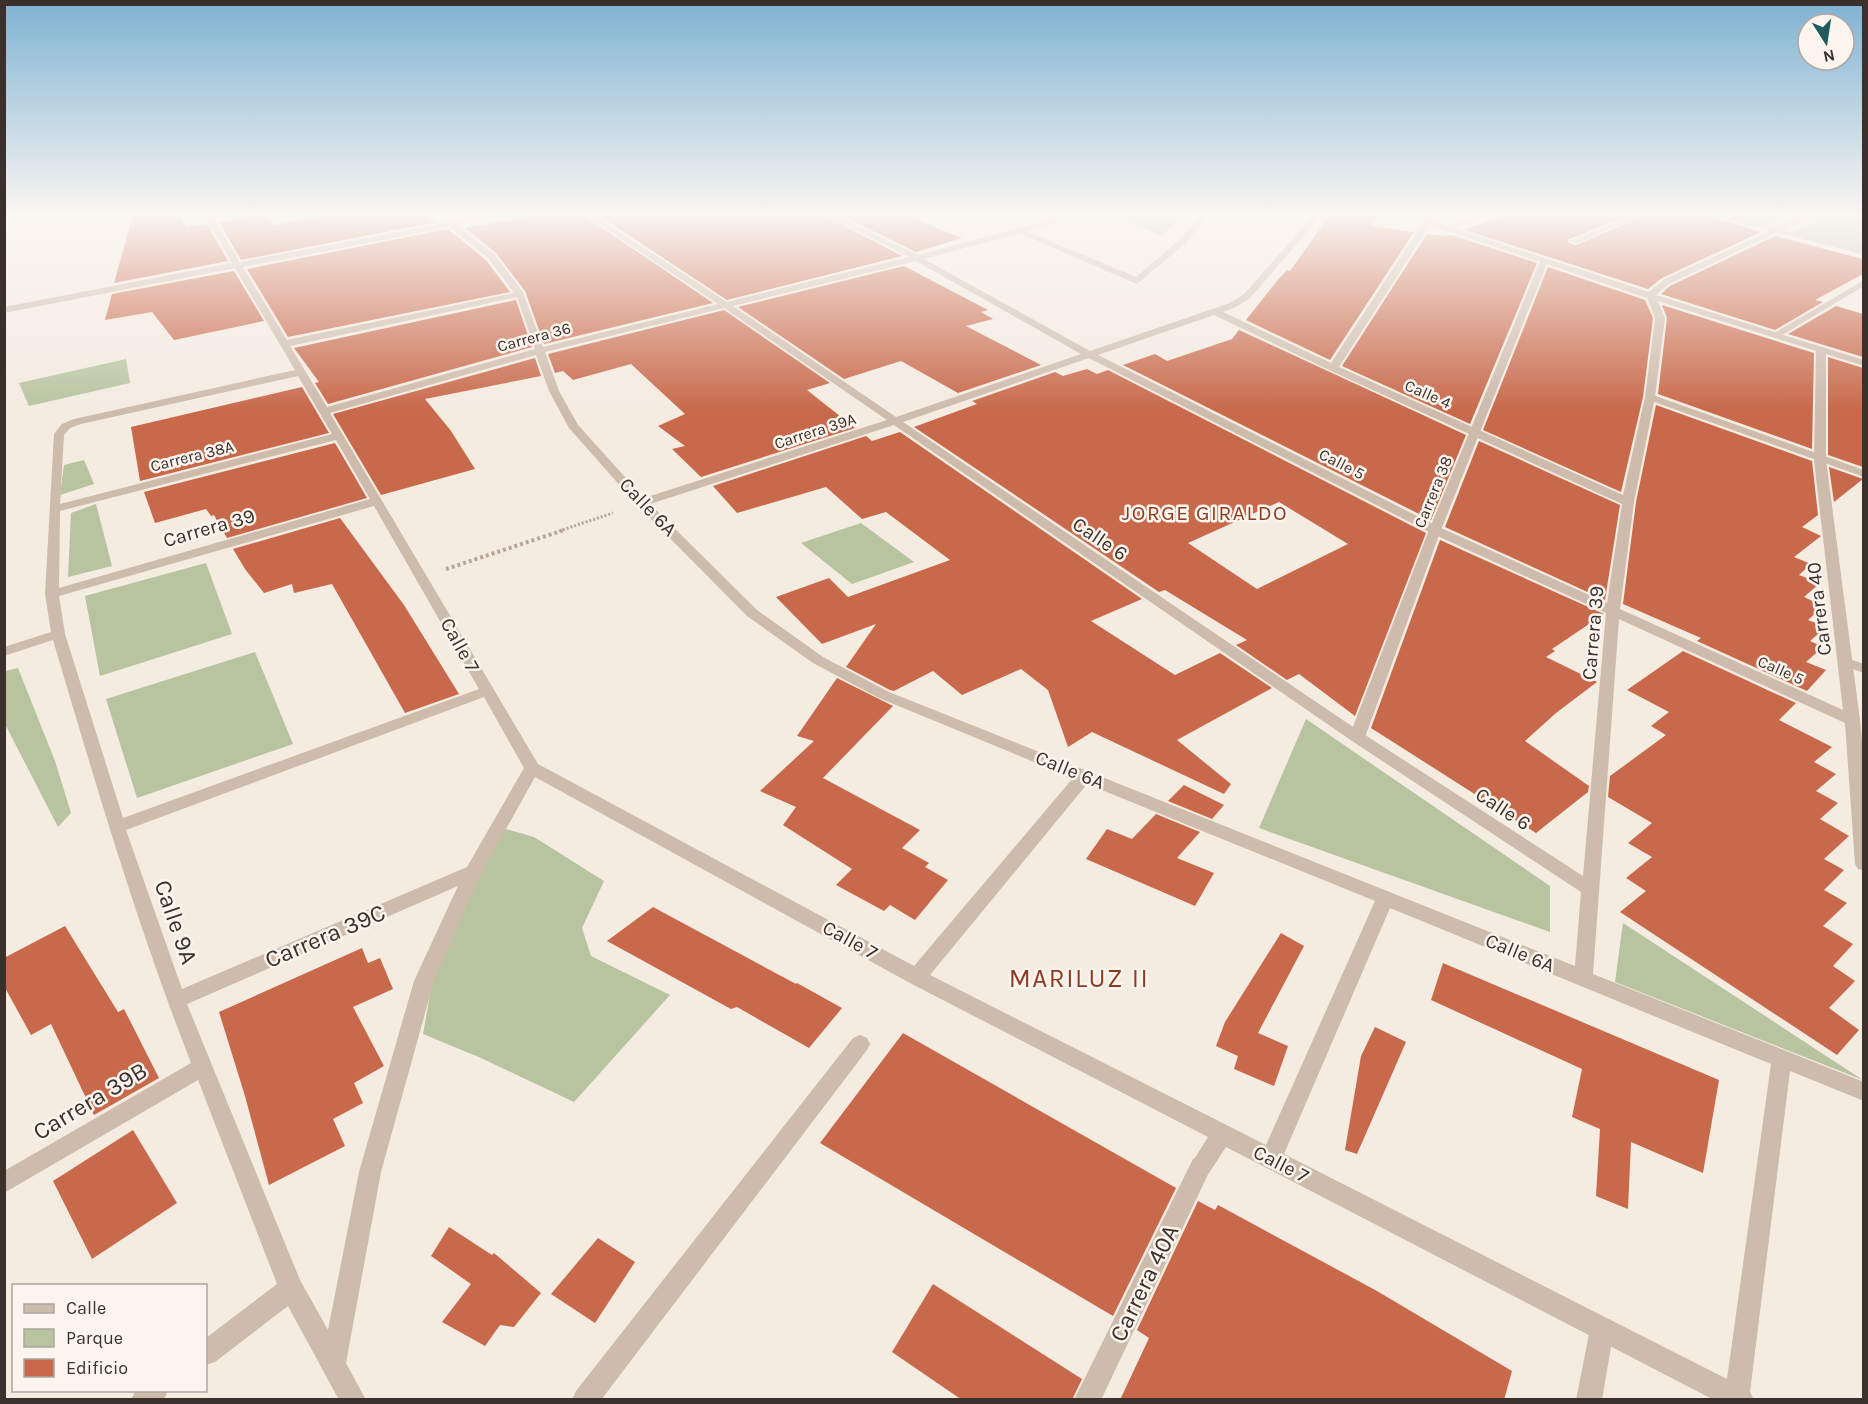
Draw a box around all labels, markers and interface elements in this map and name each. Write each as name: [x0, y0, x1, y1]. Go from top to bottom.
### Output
north arrow: [1796, 12, 1856, 72]
text: N: [1821, 46, 1837, 67]
street label: Carrera 36: [495, 318, 573, 356]
street label: Calle 4: [1402, 375, 1454, 413]
street label: Carrera 39A: [772, 409, 858, 453]
street label: Carrera 38A: [148, 436, 236, 476]
street label: Calle 5: [1316, 444, 1368, 484]
street label: Carrera 38: [1410, 453, 1456, 531]
street label: Calle 6A: [615, 473, 681, 541]
district label: JORGE GIRALDO: [1122, 501, 1288, 525]
street label: Carrera 39: [160, 504, 258, 552]
street label: Calle 6: [1068, 512, 1132, 566]
street label: Carrera 40: [1802, 561, 1836, 657]
street label: Carrera 39: [1577, 585, 1609, 681]
street label: Calle 7: [436, 614, 485, 677]
street label: Calle 5: [1755, 651, 1807, 689]
street label: Calle 6A: [1032, 746, 1108, 794]
street label: Calle 6: [1471, 783, 1535, 835]
street label: Calle 9A: [149, 876, 203, 968]
street label: Carrera 39C: [261, 898, 389, 974]
street label: Calle 7: [819, 916, 882, 965]
street label: Calle 6A: [1482, 929, 1558, 977]
district label: MARILUZ II: [1009, 963, 1149, 994]
street label: Carrera 39B: [28, 1056, 152, 1146]
street label: Calle 7: [1250, 1140, 1313, 1188]
street label: Carrera 40A: [1104, 1220, 1184, 1346]
legend: [12, 1284, 207, 1392]
text: Calle: [66, 1297, 106, 1319]
text: Parque: [66, 1327, 123, 1349]
text: Edificio: [66, 1357, 128, 1379]

